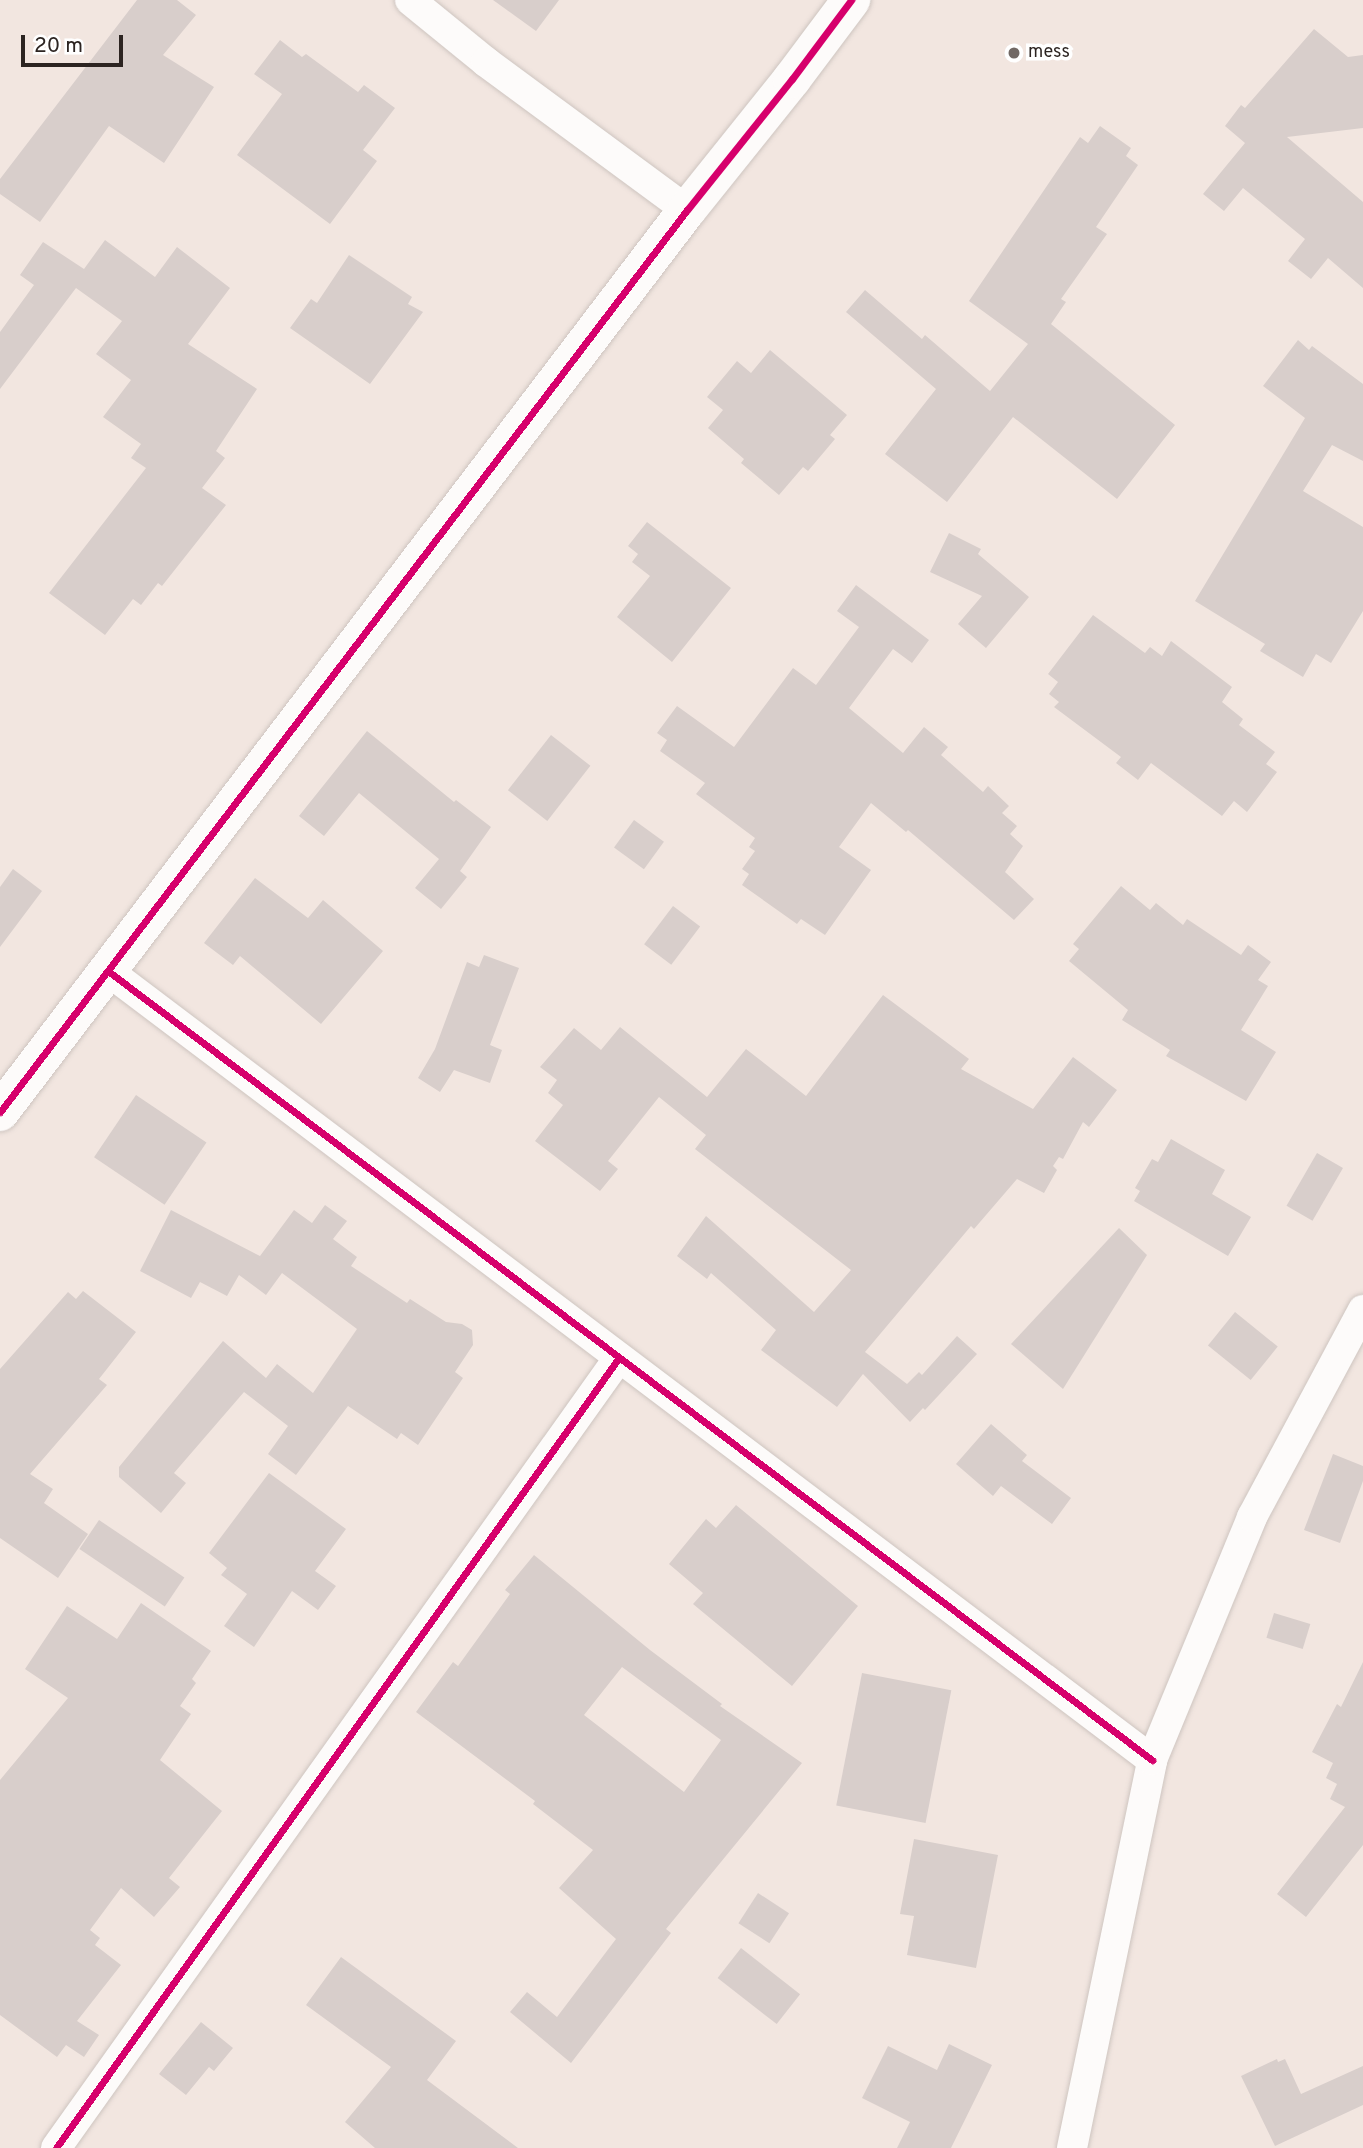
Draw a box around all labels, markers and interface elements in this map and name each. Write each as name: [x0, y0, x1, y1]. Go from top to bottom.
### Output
scale bar: [24, 21, 126, 65]
text: 20 m: [34, 33, 83, 60]
place label: mess: [1028, 42, 1070, 64]
marker: mess: [1006, 45, 1022, 61]

